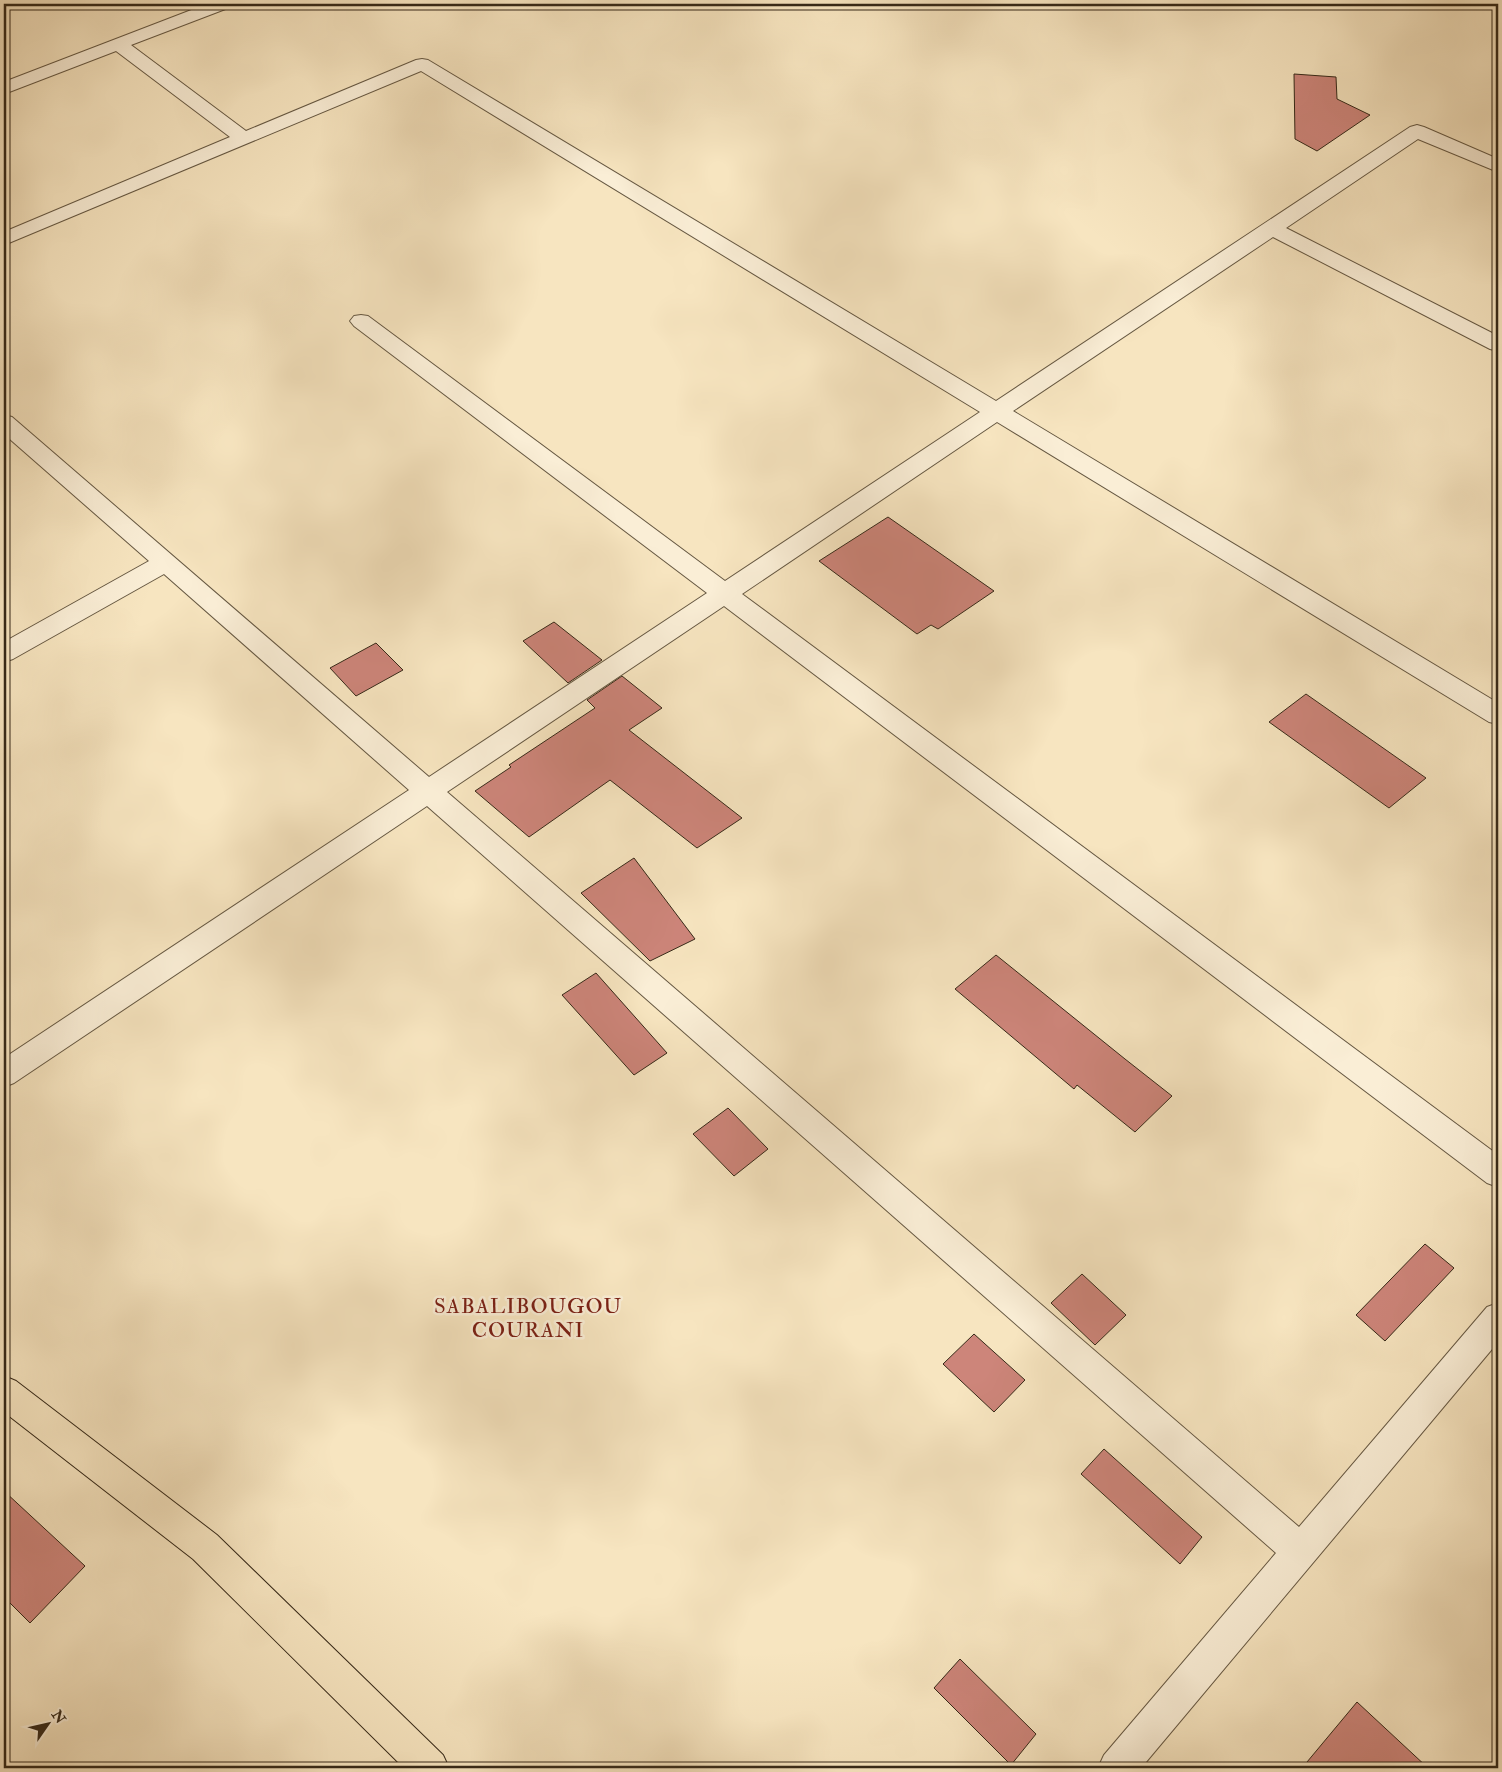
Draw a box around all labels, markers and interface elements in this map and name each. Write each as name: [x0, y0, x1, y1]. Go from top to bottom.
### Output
district label: SABALIBOUGOU COURANI: [434, 1293, 622, 1344]
north arrow: [22, 1700, 72, 1750]
text: N: [47, 1706, 69, 1727]

